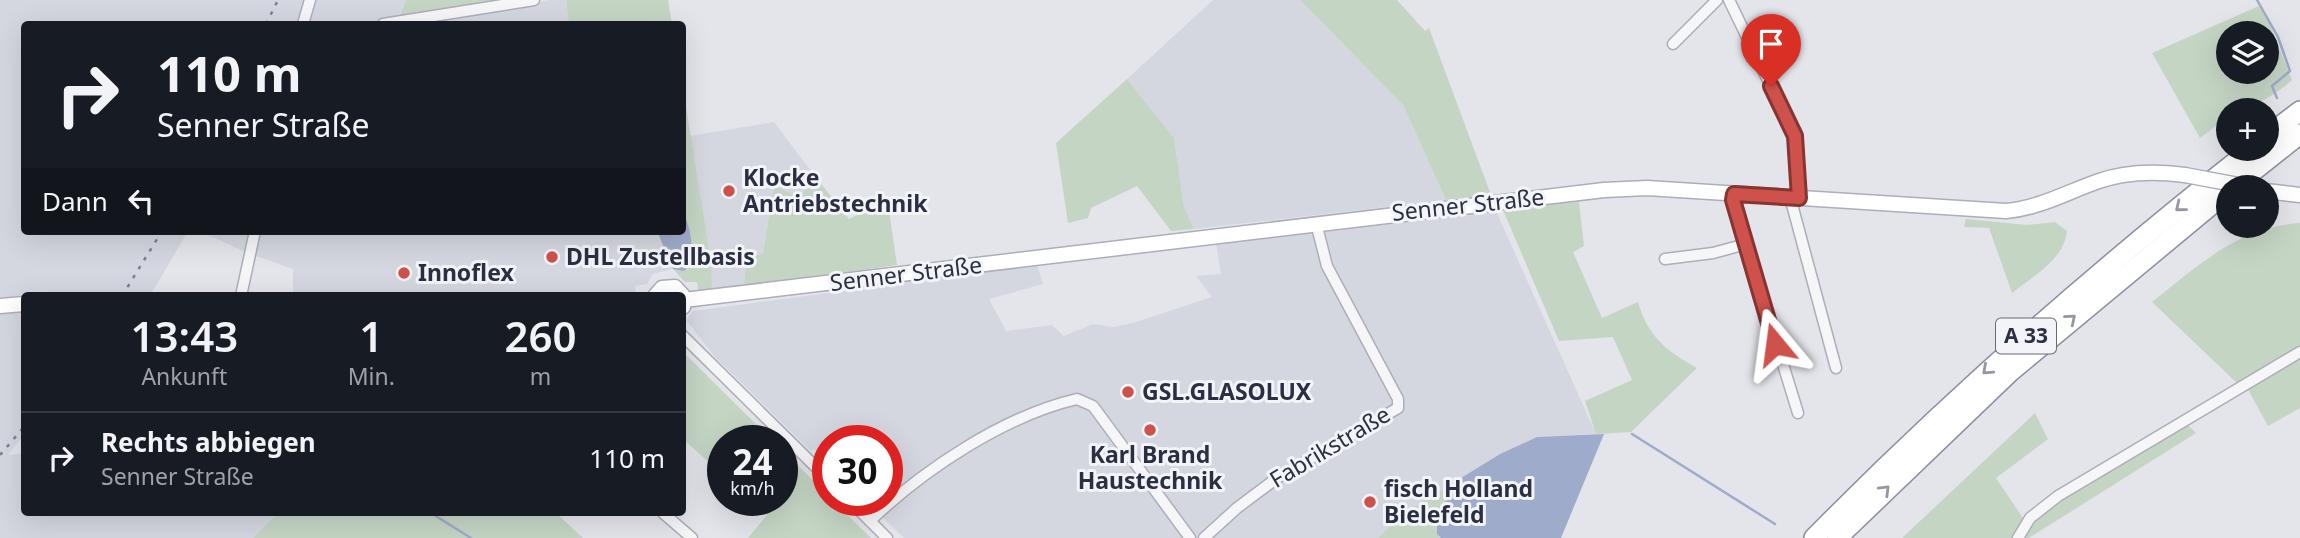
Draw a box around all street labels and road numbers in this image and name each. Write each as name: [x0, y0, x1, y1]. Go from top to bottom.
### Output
street label: Senner Straße: [1390, 180, 1546, 228]
street label: Senner Straße: [828, 248, 984, 298]
road number: A 33: [1996, 318, 2056, 354]
street label: Fabrikstraße: [1263, 398, 1396, 495]

